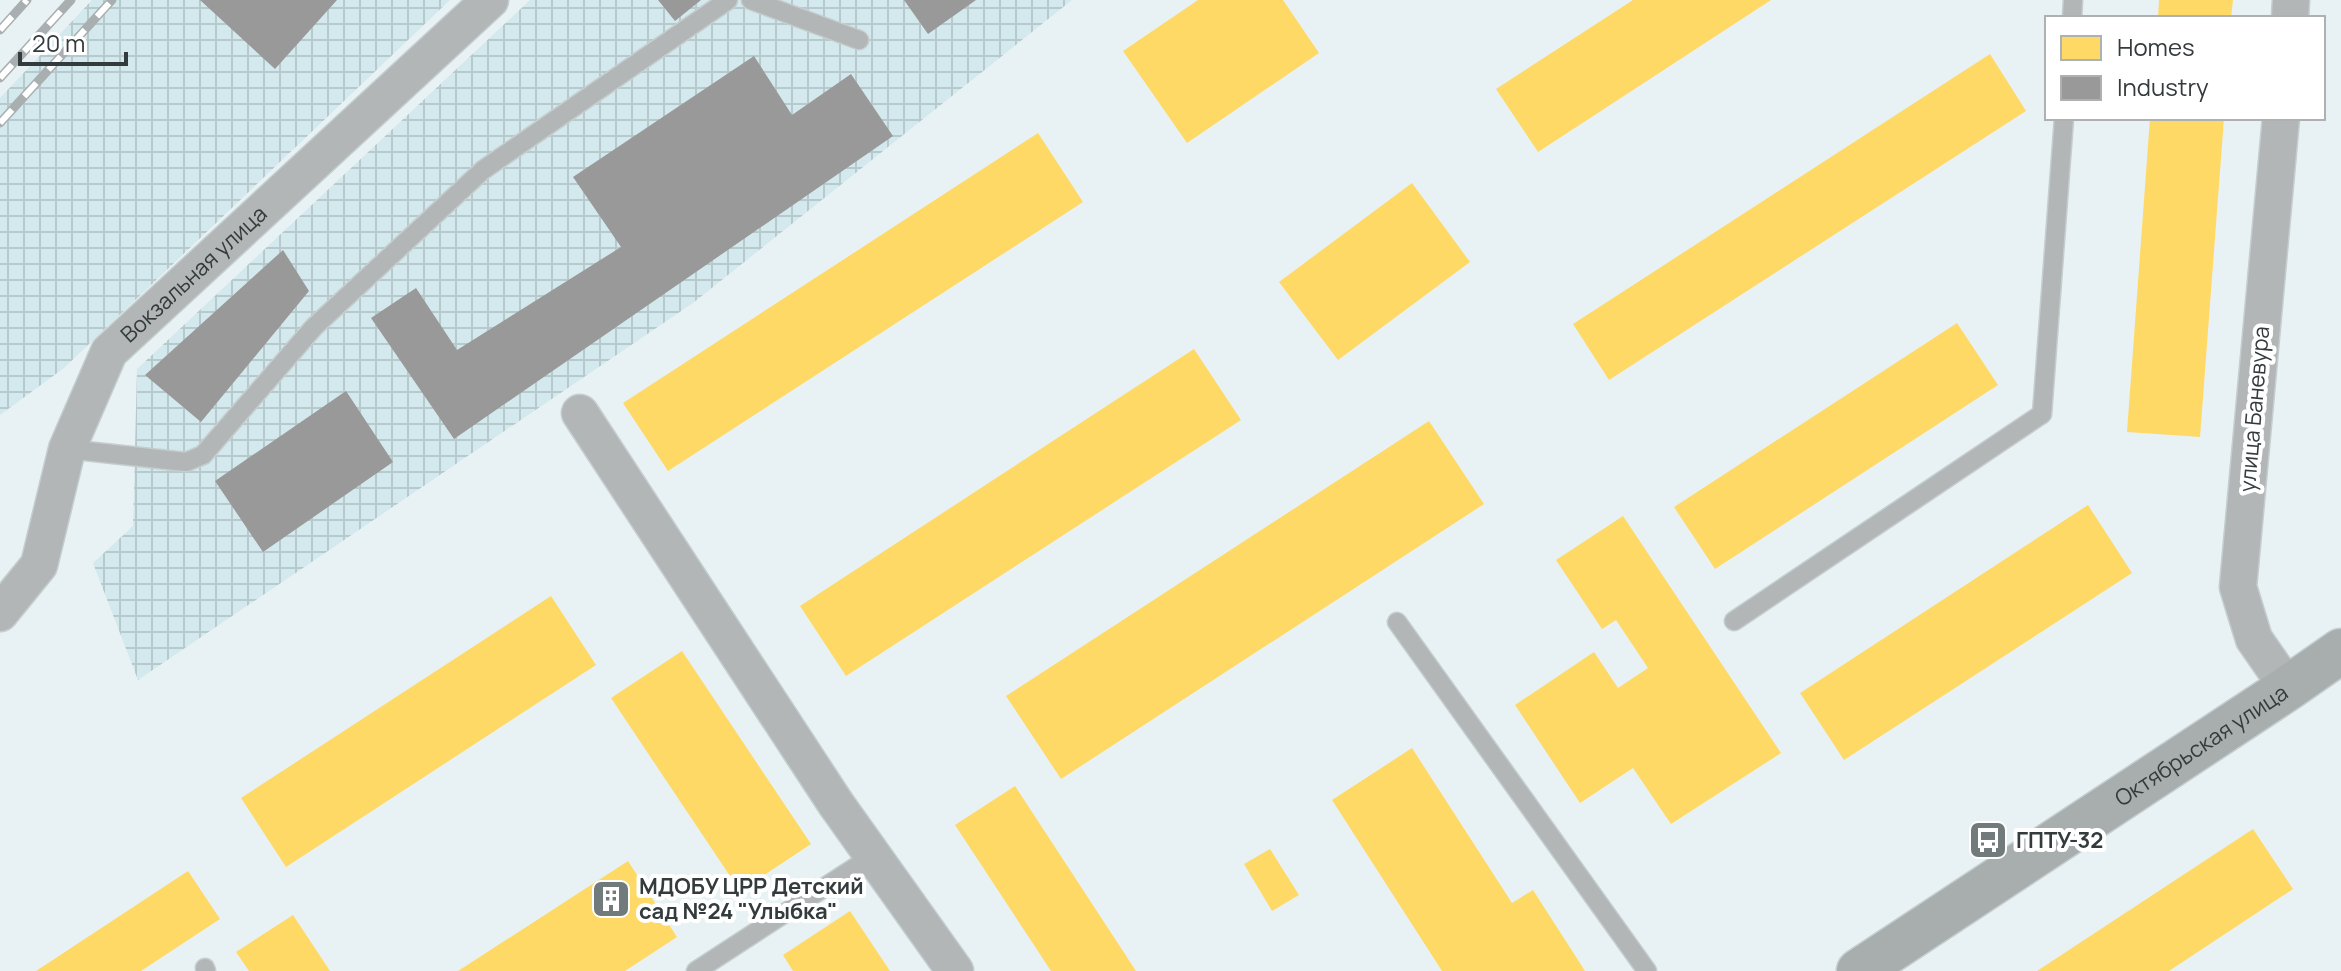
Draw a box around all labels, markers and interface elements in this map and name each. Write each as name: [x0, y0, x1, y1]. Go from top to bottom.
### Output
scale bar: [20, 16, 126, 66]
legend: [2045, 16, 2325, 120]
text: 20 m: [32, 26, 85, 59]
text: Homes: [2117, 30, 2195, 63]
text: Industry: [2117, 70, 2209, 103]
street label: Вокзальная улица: [114, 199, 273, 349]
street label: улица Баневура: [2232, 325, 2276, 493]
street label: Октябрьская улица: [2109, 677, 2294, 813]
bus stop icon: ГПТУ-32: [1967, 819, 2009, 861]
place label: ГПТУ-32: [2016, 825, 2103, 855]
place label: МДОБУ ЦРР Детский сад №24 "Улыбка": [639, 871, 864, 926]
building icon: МДОБУ ЦРР Детский сад №24 "Улыбка": [590, 878, 632, 920]

